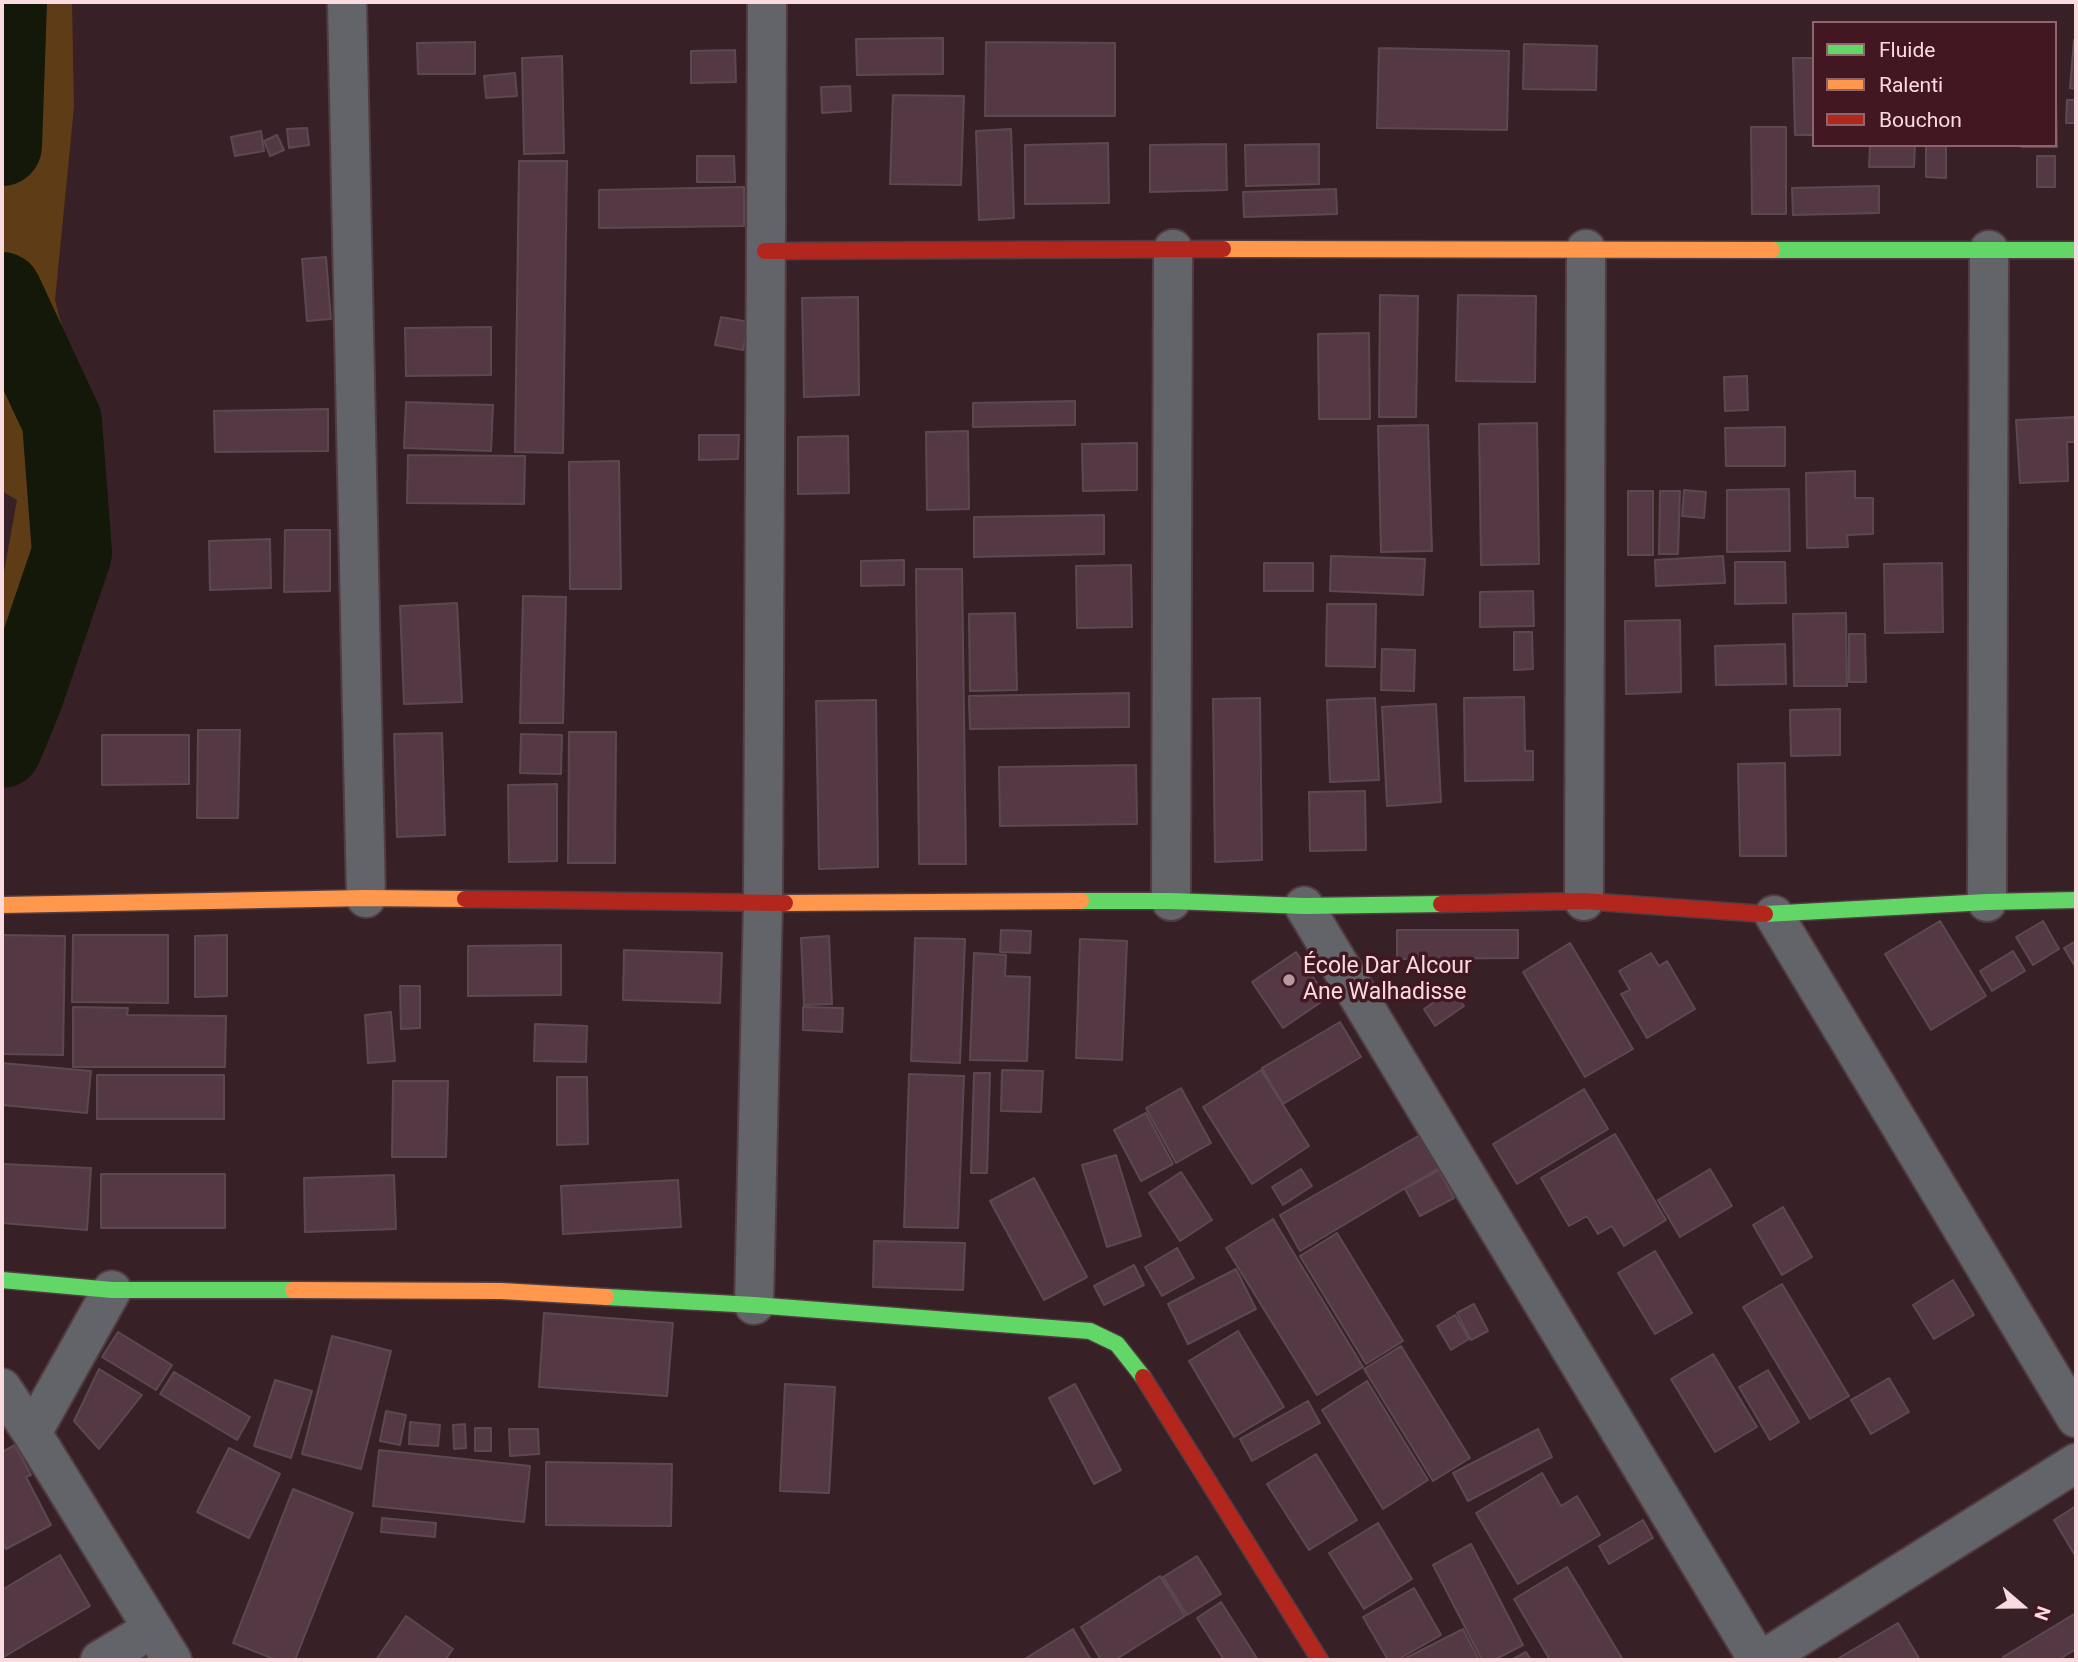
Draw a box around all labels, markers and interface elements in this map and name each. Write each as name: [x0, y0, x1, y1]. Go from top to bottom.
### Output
legend: [1812, 21, 2057, 147]
text: Fluide: [1879, 38, 1935, 62]
text: Ralenti: [1879, 73, 1943, 97]
text: Bouchon: [1879, 108, 1962, 132]
place label: École Dar Alcour Ane Walhadisse: [1303, 953, 1472, 1007]
marker: École Dar Alcour Ane Walhadisse: [1281, 972, 1297, 988]
north arrow: [1987, 1571, 2057, 1641]
text: N: [2029, 1603, 2055, 1624]

